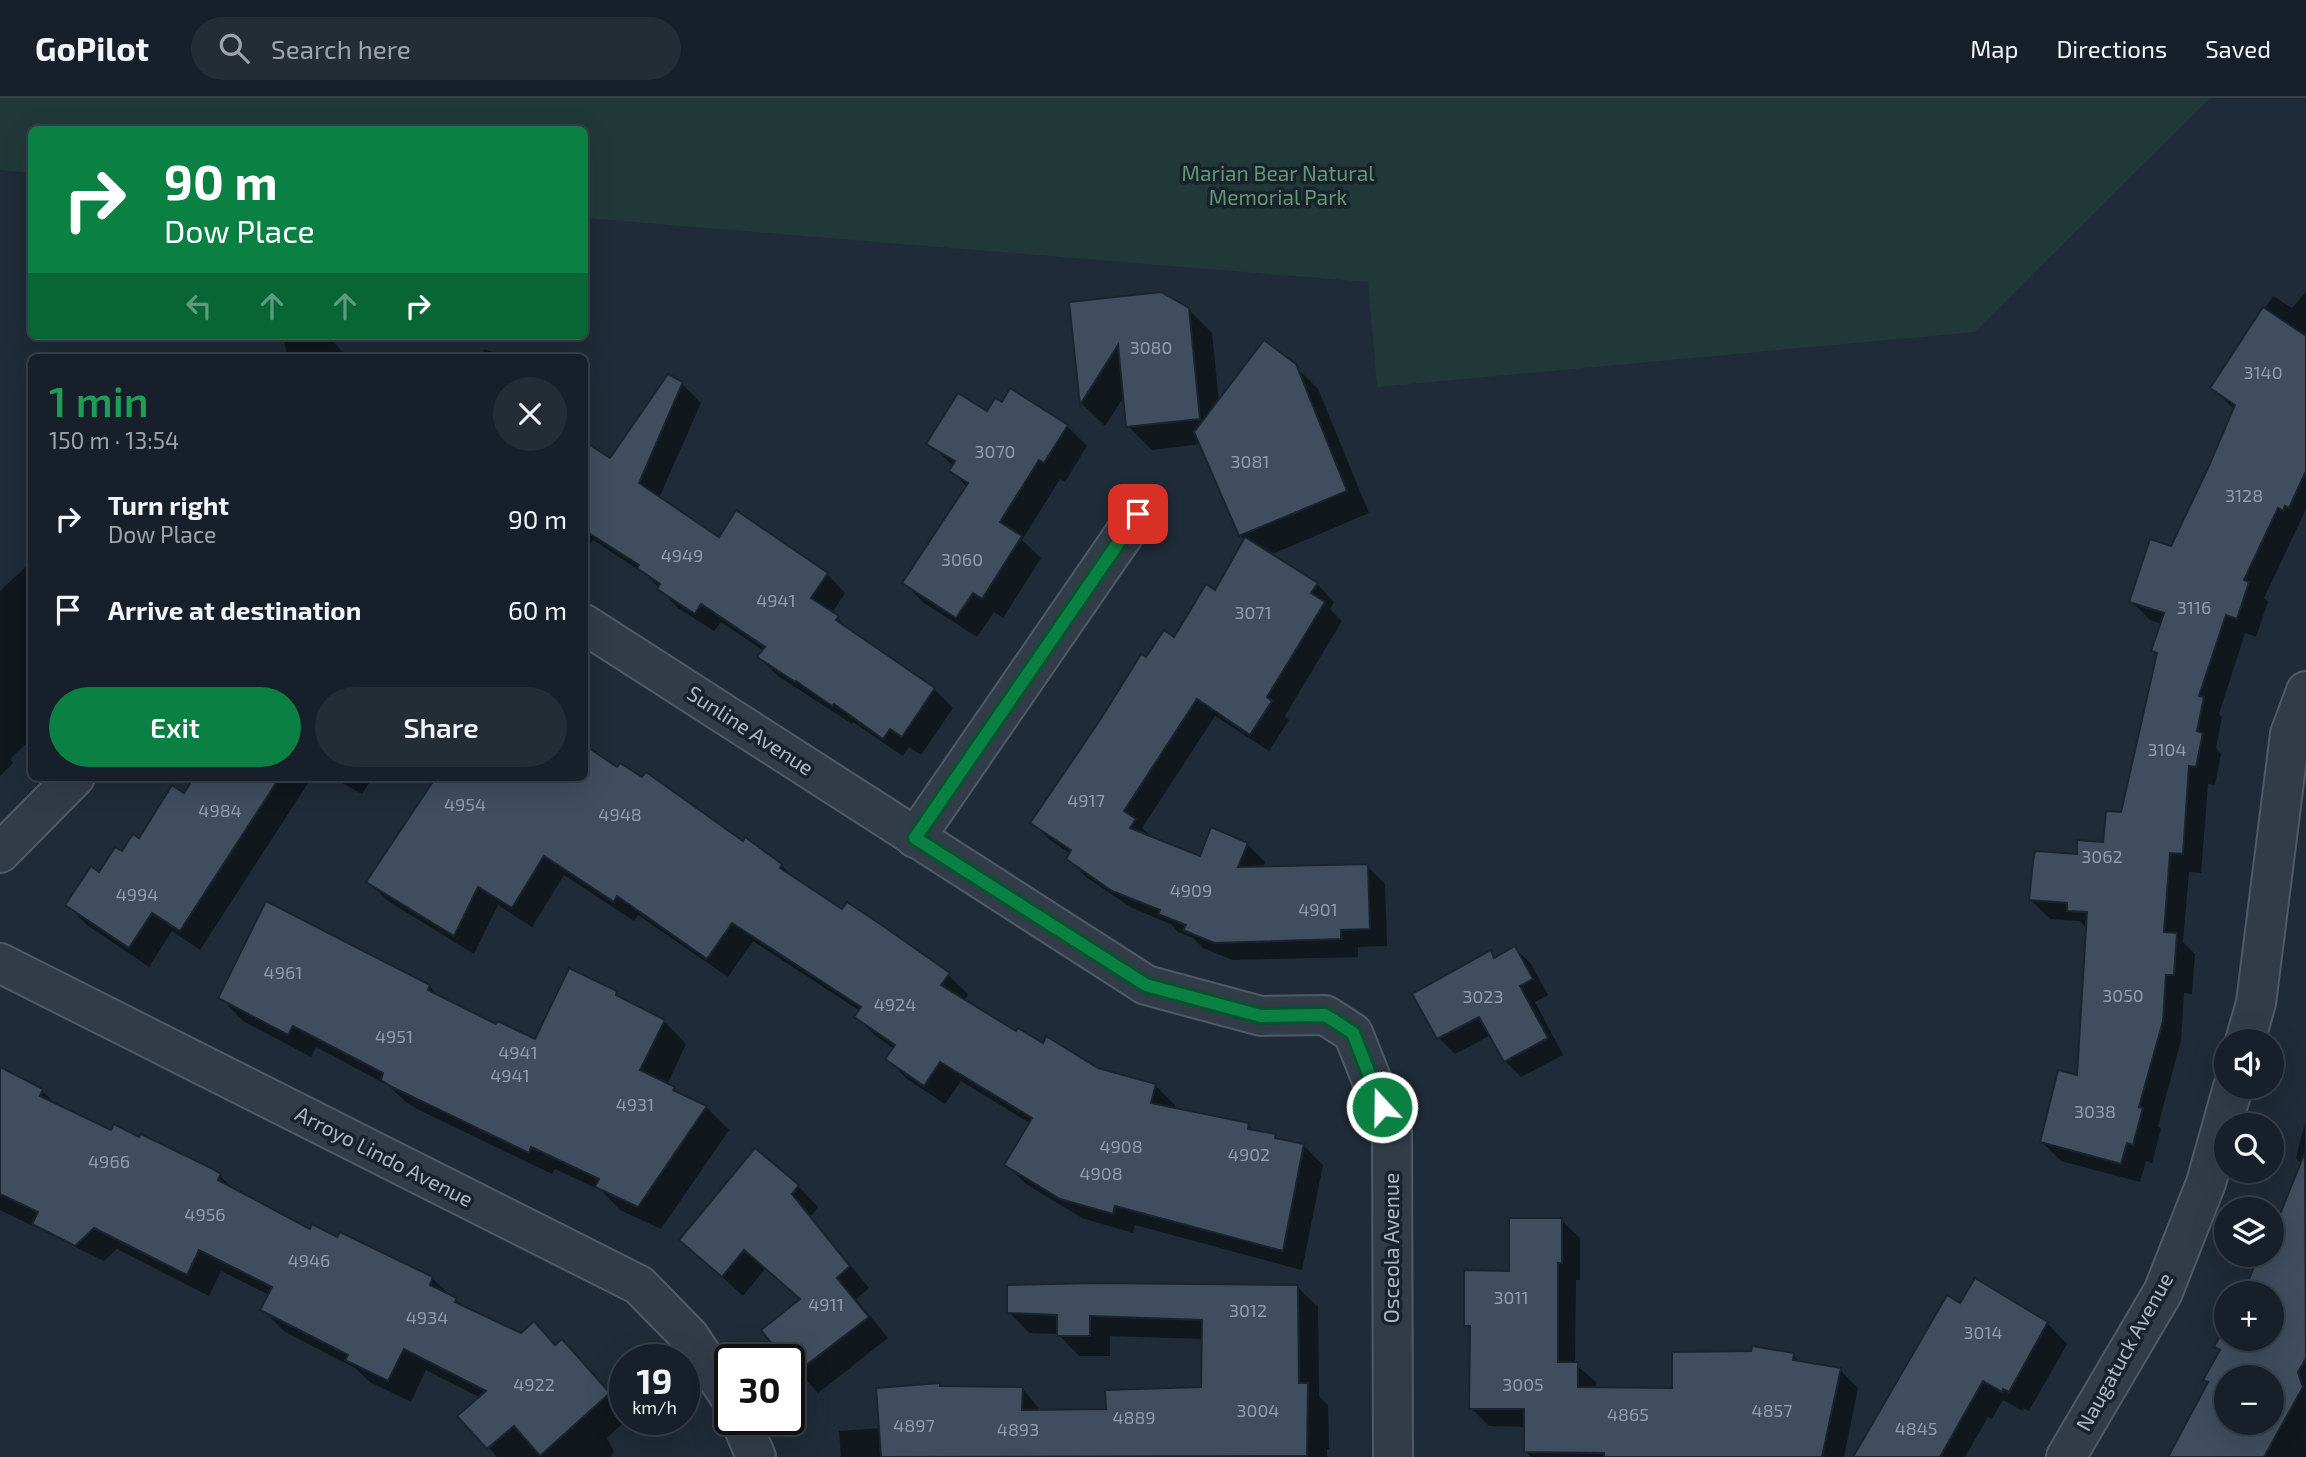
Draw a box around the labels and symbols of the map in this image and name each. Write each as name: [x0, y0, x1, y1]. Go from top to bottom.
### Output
park label: Marian Bear Natural Memorial Park: [1182, 160, 1375, 209]
house number: 3080: [1130, 336, 1172, 358]
house number: 3140: [2243, 361, 2283, 383]
house number: 3070: [975, 440, 1015, 462]
house number: 3081: [1231, 450, 1269, 472]
pin: [1108, 484, 1168, 544]
house number: 3128: [2225, 484, 2263, 506]
house number: 4949: [661, 544, 703, 566]
house number: 3060: [941, 548, 983, 570]
house number: 4941: [756, 589, 796, 611]
house number: 3116: [2177, 596, 2211, 618]
house number: 3071: [1234, 601, 1272, 623]
street label: Sunline Avenue: [683, 680, 819, 780]
house number: 3104: [2147, 738, 2187, 760]
house number: 4917: [1067, 789, 1105, 811]
house number: 4954: [444, 793, 486, 815]
house number: 4984: [198, 799, 242, 821]
house number: 4948: [598, 803, 642, 825]
house number: 3062: [2081, 845, 2123, 867]
house number: 4909: [1170, 879, 1212, 901]
house number: 4994: [116, 883, 158, 905]
house number: 4901: [1298, 898, 1338, 920]
house number: 4961: [264, 961, 302, 983]
house number: 3050: [2102, 984, 2144, 1006]
house number: 3023: [1463, 985, 1504, 1007]
house number: 4924: [874, 993, 916, 1015]
house number: 4951: [375, 1025, 413, 1047]
house number: 4941: [498, 1041, 538, 1063]
house number: 4941: [490, 1064, 530, 1086]
position arrow: [1345, 1070, 1419, 1144]
house number: 4931: [616, 1093, 654, 1115]
street label: Arroyo Lindo Avenue: [292, 1100, 478, 1211]
house number: 3038: [2074, 1100, 2116, 1122]
house number: 4908: [1099, 1135, 1143, 1157]
house number: 4902: [1228, 1143, 1270, 1165]
house number: 4966: [88, 1150, 130, 1172]
house number: 4908: [1079, 1162, 1123, 1184]
street label: Osceola Avenue: [1378, 1173, 1403, 1323]
house number: 4956: [184, 1203, 226, 1225]
house number: 4946: [288, 1249, 330, 1271]
street label: Naugatuck Avenue: [2070, 1268, 2177, 1435]
house number: 3011: [1493, 1286, 1529, 1308]
house number: 4911: [808, 1293, 844, 1315]
house number: 3012: [1229, 1299, 1267, 1321]
house number: 4934: [406, 1306, 448, 1328]
house number: 3014: [1963, 1321, 2003, 1343]
speed limit sign: 30: [714, 1344, 805, 1435]
house number: 4922: [513, 1373, 555, 1395]
house number: 3005: [1502, 1373, 1544, 1395]
house number: 3004: [1237, 1399, 1279, 1421]
house number: 4857: [1752, 1399, 1792, 1421]
house number: 4865: [1607, 1403, 1649, 1425]
house number: 4889: [1112, 1406, 1156, 1428]
house number: 4897: [893, 1414, 935, 1436]
house number: 4845: [1895, 1417, 1937, 1439]
house number: 4893: [997, 1418, 1039, 1440]

